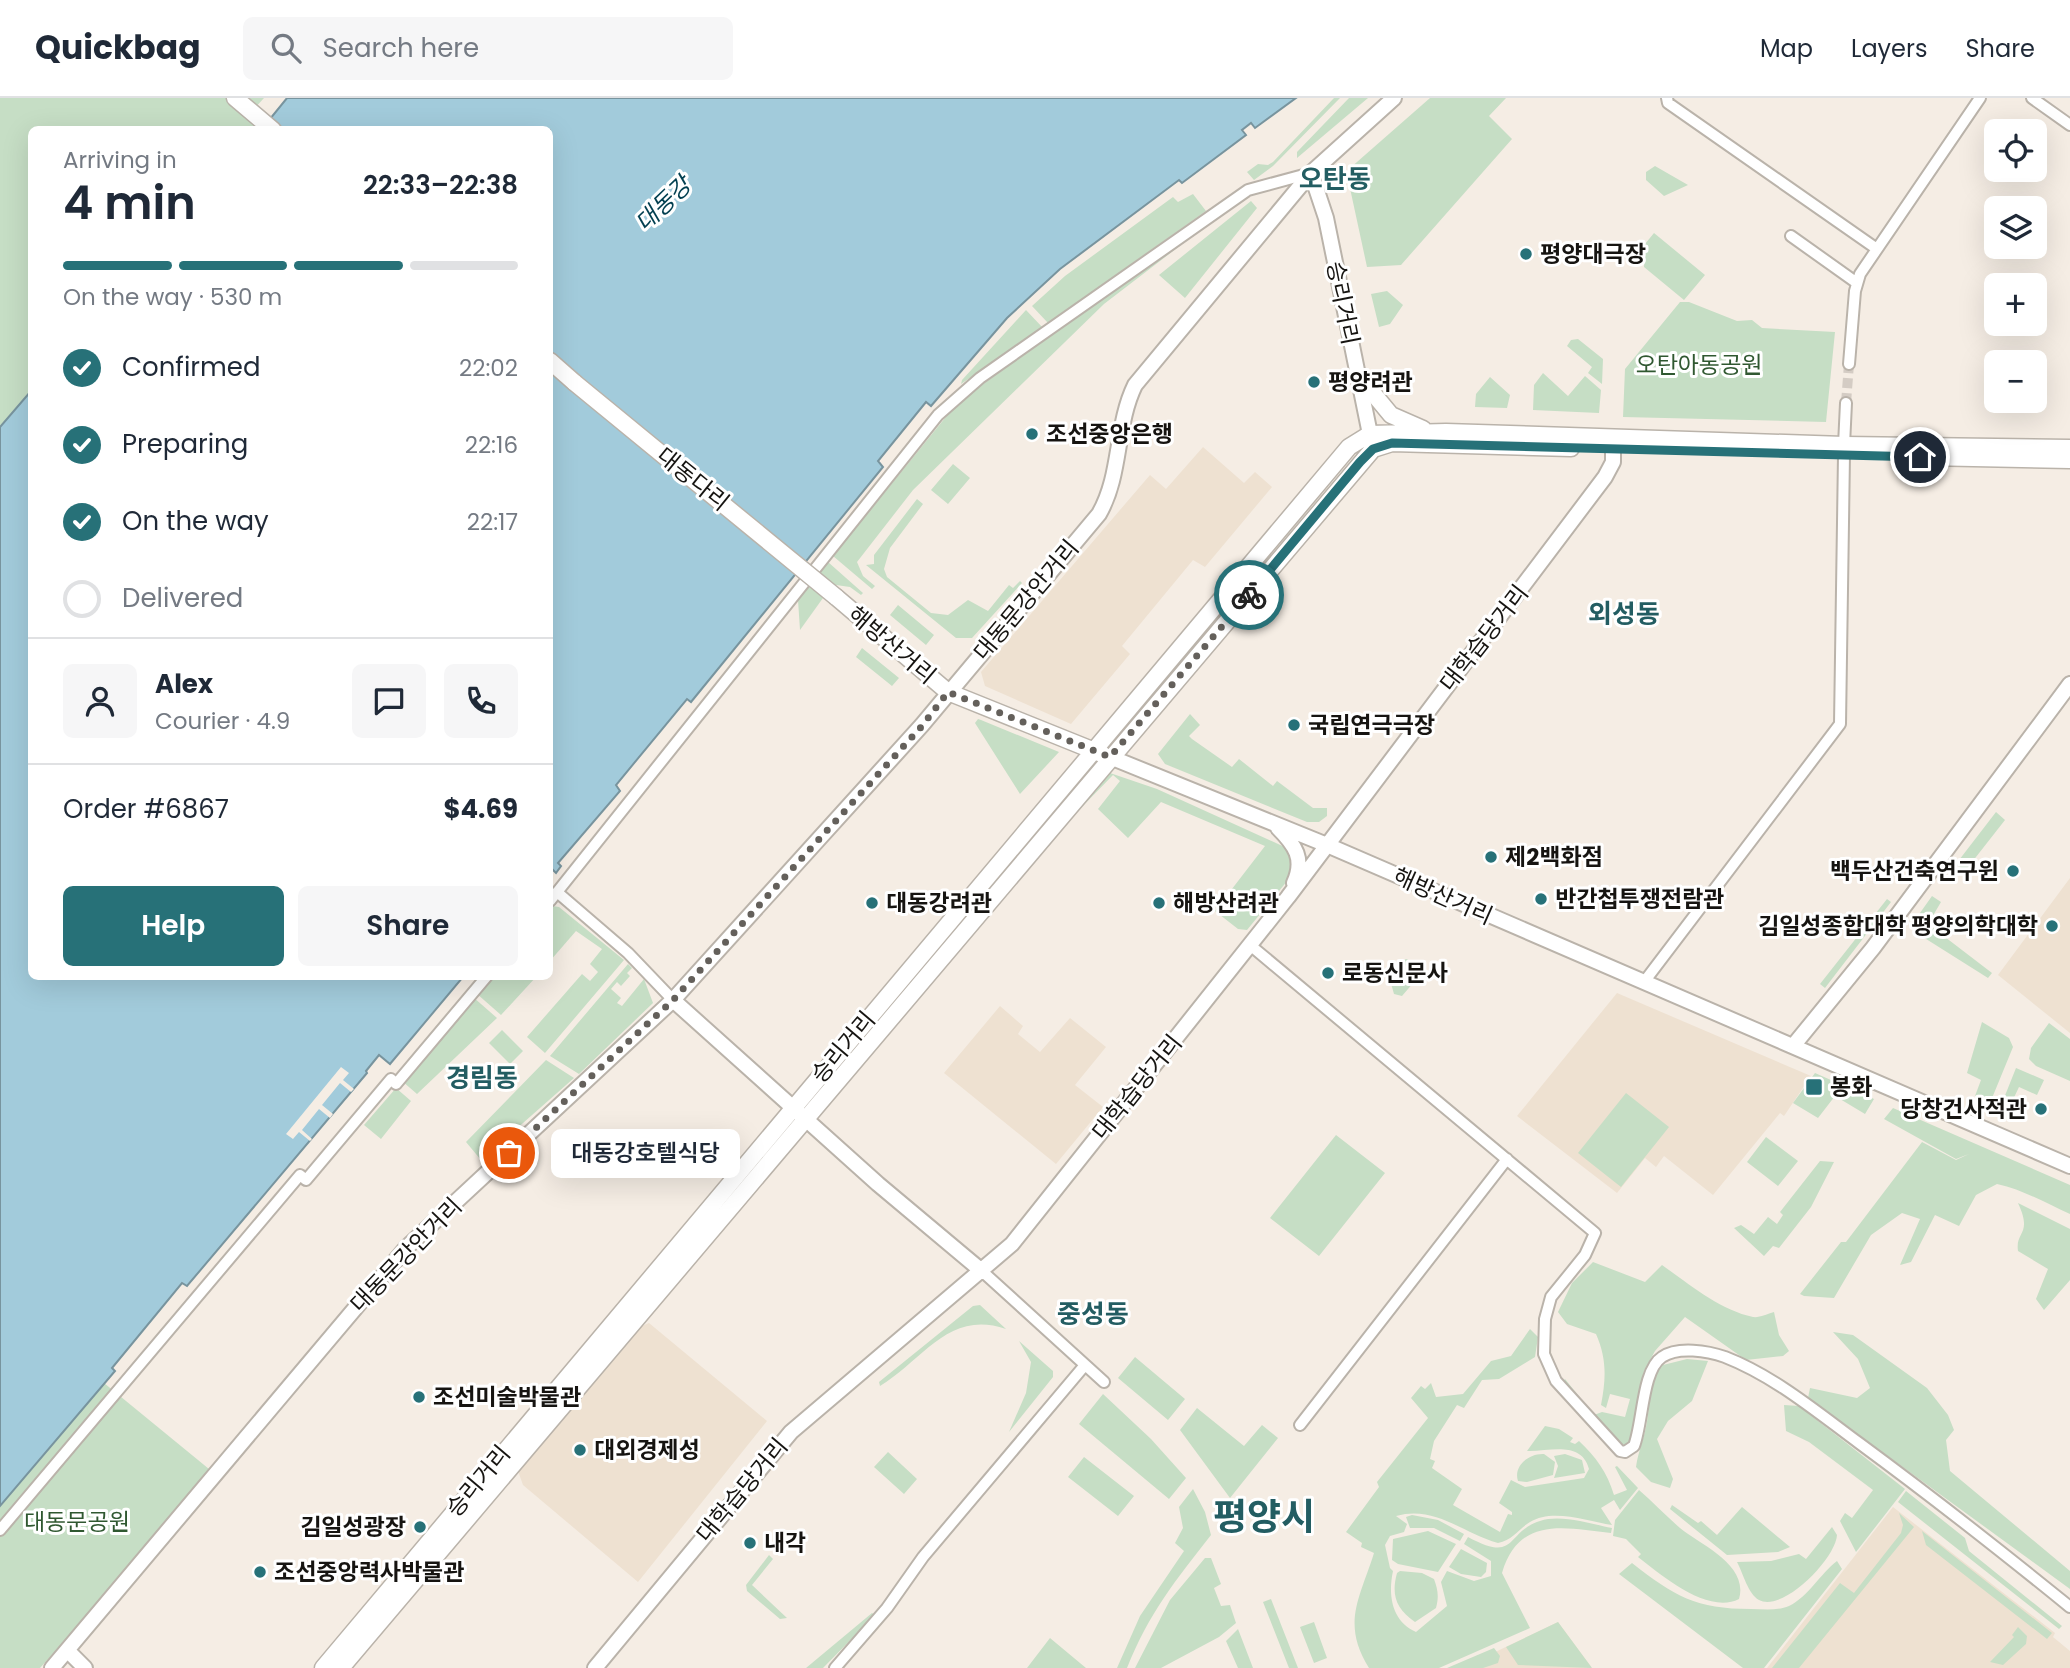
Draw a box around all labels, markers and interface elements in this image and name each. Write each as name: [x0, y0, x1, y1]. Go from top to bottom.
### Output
search box: [243, 17, 733, 80]
text: Quickbag: [35, 24, 201, 71]
icon: search: [267, 29, 305, 67]
text: Search here: [323, 30, 479, 66]
text: Map: [1760, 32, 1813, 65]
text: Layers: [1851, 32, 1927, 65]
text: Share: [1965, 32, 2035, 65]
map controls: [1984, 119, 2047, 413]
button: locate: [1984, 119, 2047, 182]
text: Arriving in: [63, 144, 177, 176]
district label: 오탄동: [1299, 161, 1371, 197]
text: 22:33–22:38: [363, 167, 518, 203]
water label: 대동강: [628, 167, 700, 239]
text: 4 min: [63, 171, 196, 235]
button: layers: [1984, 196, 2047, 259]
place label: 평양대극장: [1540, 238, 1646, 270]
marker: 평양대극장: [1518, 246, 1534, 262]
street label: 승리거리: [1319, 258, 1367, 348]
button: +: [1984, 273, 2047, 336]
text: On the way · 530 m: [63, 281, 282, 313]
icon: check: [63, 349, 101, 387]
text: Confirmed: [122, 349, 260, 385]
park label: 오탄아동공원: [1636, 349, 1762, 381]
button: −: [1984, 350, 2047, 413]
text: 22:02: [459, 352, 518, 384]
place label: 평양려관: [1328, 366, 1413, 398]
marker: 평양려관: [1306, 374, 1322, 390]
place label: 조선중앙은행: [1046, 418, 1173, 450]
icon: check: [63, 426, 101, 464]
text: Preparing: [122, 426, 248, 462]
marker: 조선중앙은행: [1024, 426, 1040, 442]
pin: [1890, 427, 1950, 487]
text: 22:16: [465, 429, 518, 461]
icon: home: [1901, 438, 1939, 476]
street label: 대동다리: [650, 440, 736, 518]
icon: check: [63, 503, 101, 541]
text: On the way: [122, 503, 269, 539]
text: 22:17: [467, 506, 518, 538]
street label: 대동문강안거리: [966, 533, 1086, 667]
courier: [1214, 560, 1284, 630]
icon: bike: [1230, 576, 1268, 614]
street label: 대학습당거리: [1432, 578, 1536, 698]
text: Delivered: [122, 580, 243, 616]
district label: 외성동: [1588, 596, 1660, 632]
street label: 해방산거리: [841, 599, 943, 691]
button: person: [63, 664, 137, 738]
button: chat: [352, 664, 426, 738]
button: phone: [444, 664, 518, 738]
text: Alex: [155, 666, 213, 702]
text: Courier · 4.9: [155, 705, 290, 737]
place label: 국립연극극장: [1308, 709, 1435, 741]
marker: 국립연극극장: [1286, 717, 1302, 733]
text: Order #6867: [63, 791, 229, 827]
text: $4.69: [443, 791, 518, 827]
place label: 제2백화점: [1505, 841, 1603, 873]
marker: 제2백화점: [1483, 849, 1499, 865]
place label: 백두산건축연구윈: [1830, 855, 1999, 887]
street label: 해방산거리: [1388, 860, 1498, 932]
marker: 백두산건축연구윈: [2005, 863, 2021, 879]
place label: 반간첩투쟁전람관: [1555, 883, 1724, 915]
button: Help: [63, 886, 284, 966]
button: Share: [298, 886, 518, 966]
place label: 대동강려관: [886, 887, 992, 919]
place label: 해방산려관: [1173, 887, 1279, 919]
marker: 반간첩투쟁전람관: [1533, 891, 1549, 907]
marker: 대동강려관: [864, 895, 880, 911]
marker: 해방산려관: [1151, 895, 1167, 911]
place label: 김일성종합대학 평양의학대학: [1758, 910, 2038, 942]
marker: 김일성종합대학 평양의학대학: [2044, 918, 2060, 934]
place label: 로동신문사: [1342, 957, 1448, 989]
marker: 로동신문사: [1320, 965, 1336, 981]
street label: 승리거리: [804, 1004, 882, 1090]
street label: 대학습당거리: [1085, 1028, 1189, 1146]
district label: 경림동: [446, 1060, 518, 1096]
place label: 봉화: [1830, 1071, 1872, 1103]
marker: 봉화: [1804, 1077, 1824, 1097]
place label: 당창건사적관: [1900, 1093, 2027, 1125]
marker: 당창건사적관: [2033, 1101, 2049, 1117]
pin: [479, 1123, 539, 1183]
callout: 대동강호텔식당: [551, 1128, 740, 1178]
icon: bag: [490, 1134, 528, 1172]
text: 대동강호텔식당: [571, 1137, 720, 1169]
street label: 대동문강안거리: [343, 1191, 469, 1319]
district label: 중성동: [1057, 1296, 1129, 1332]
place label: 조선미술박물관: [433, 1381, 581, 1413]
marker: 조선미술박물관: [411, 1389, 427, 1405]
street label: 대학습당거리: [689, 1431, 795, 1549]
place label: 대외경제성: [594, 1434, 700, 1466]
street label: 승리거리: [439, 1438, 517, 1524]
marker: 대외경제성: [572, 1442, 588, 1458]
district label: 평양시: [1213, 1491, 1315, 1543]
park label: 대동문공원: [24, 1506, 130, 1538]
place label: 김일성광장: [300, 1511, 406, 1543]
marker: 김일성광장: [412, 1519, 428, 1535]
place label: 내각: [764, 1527, 806, 1559]
marker: 내각: [742, 1535, 758, 1551]
place label: 조선중앙력사박물관: [274, 1556, 464, 1588]
marker: 조선중앙력사박물관: [252, 1564, 268, 1580]

